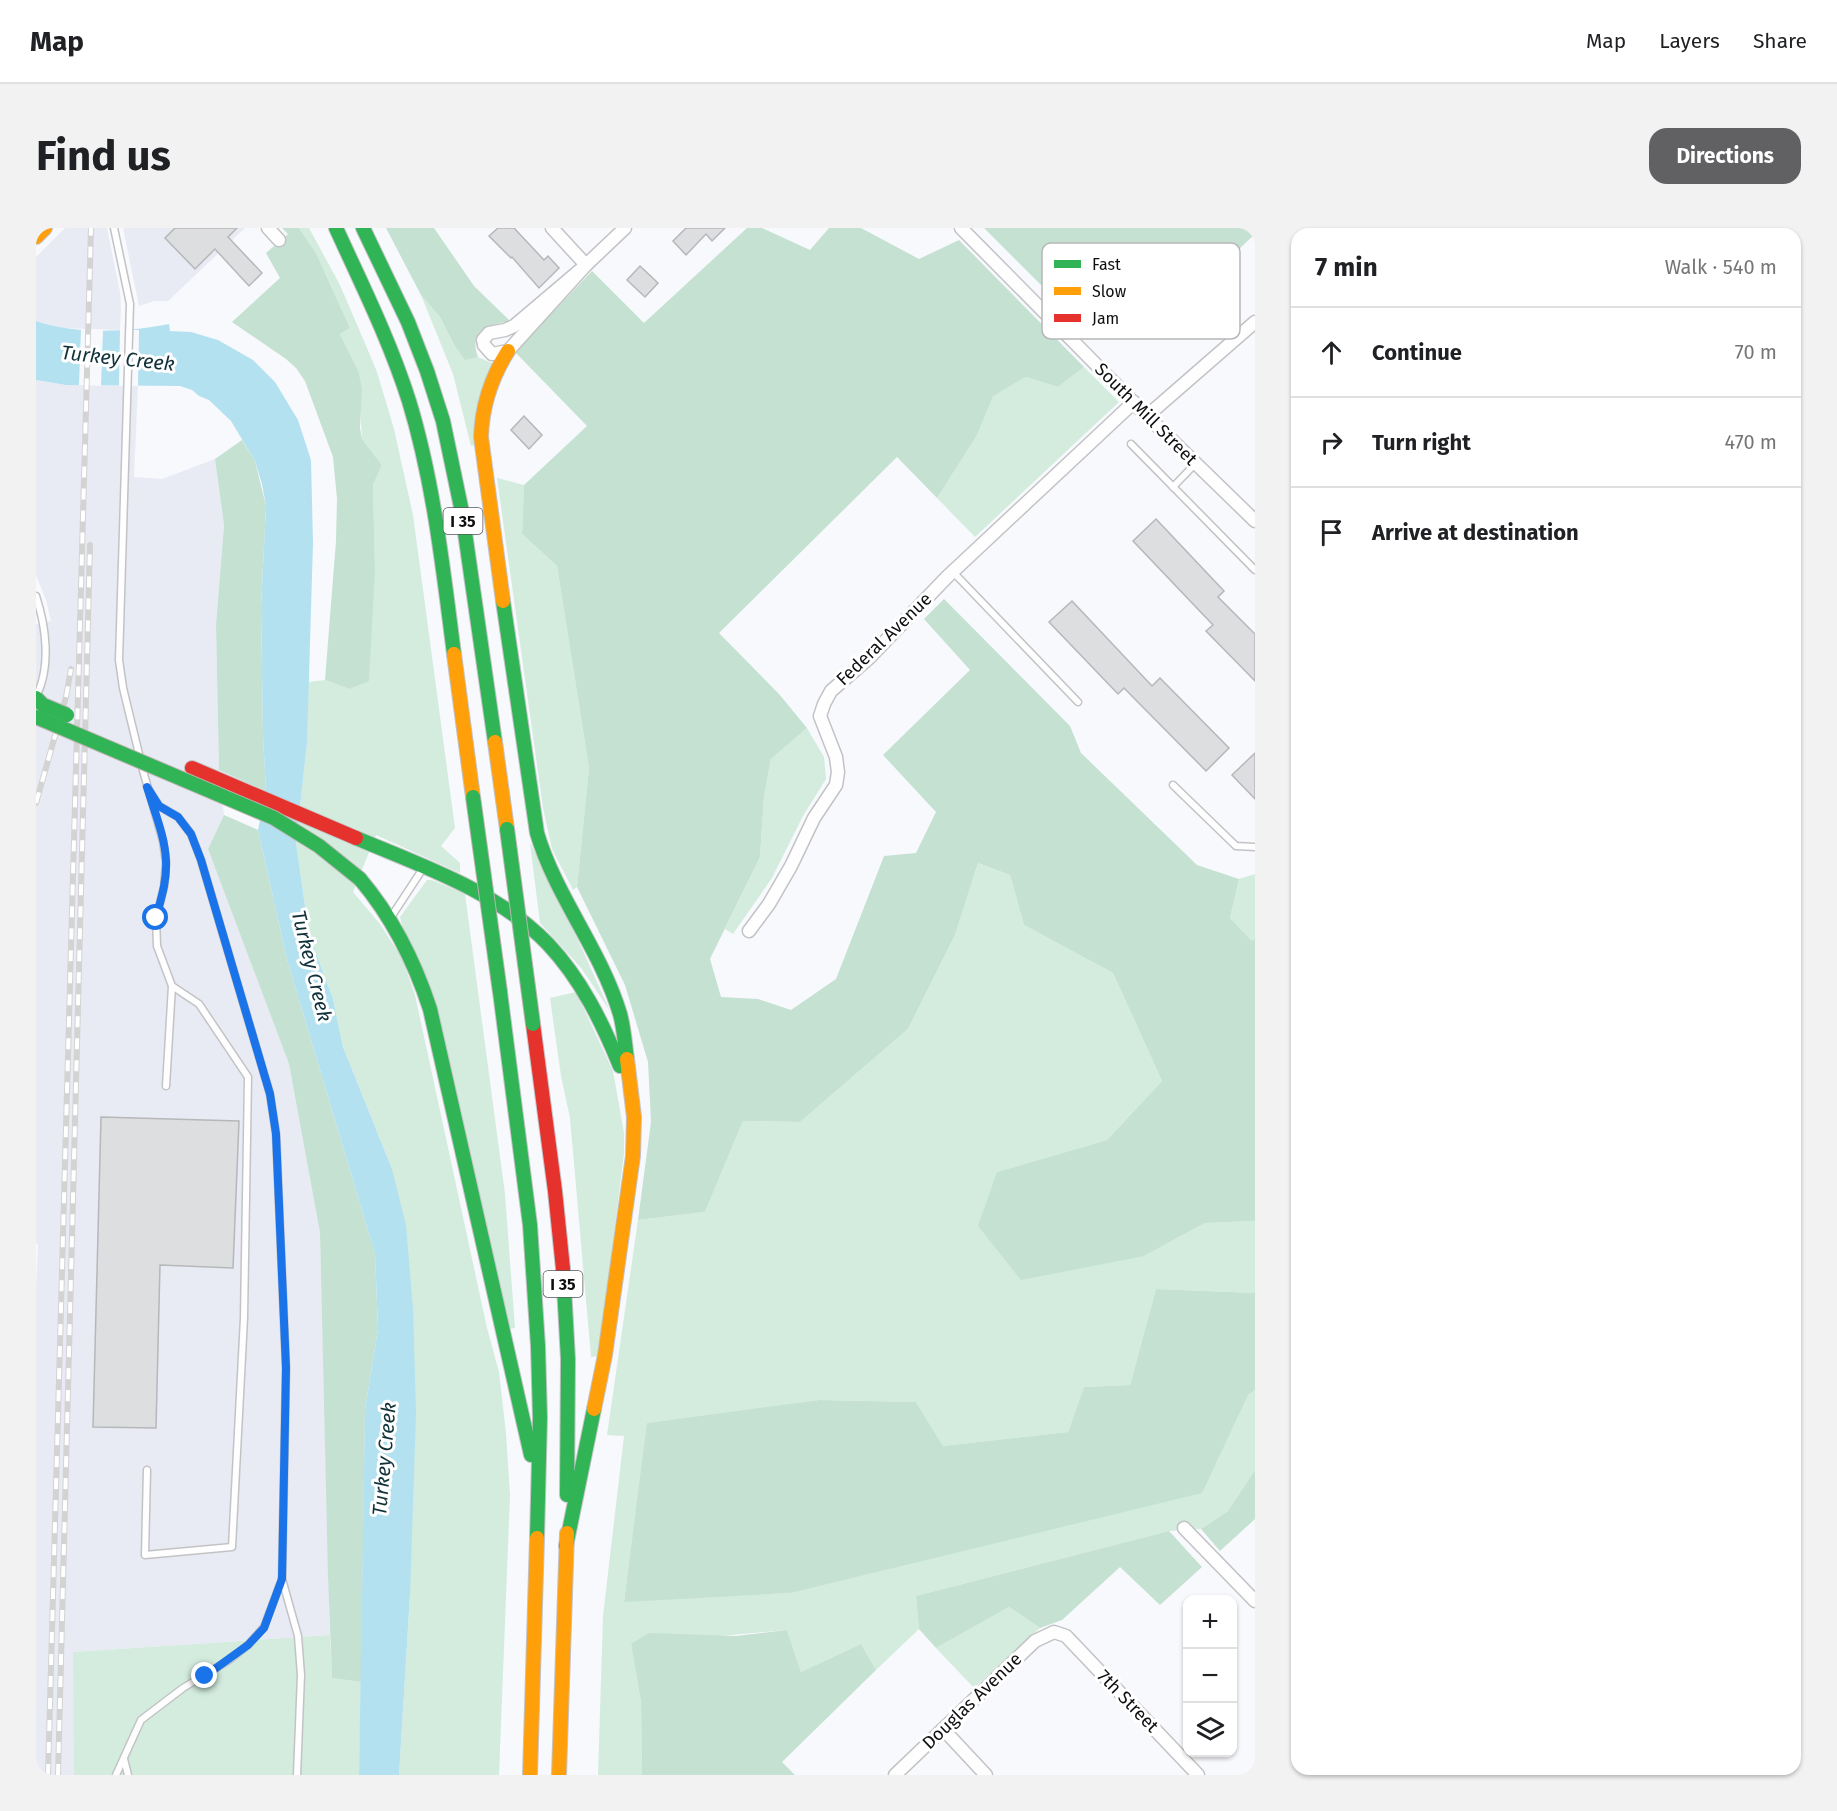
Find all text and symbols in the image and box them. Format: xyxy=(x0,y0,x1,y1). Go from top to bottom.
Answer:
text: Map xyxy=(30,25,84,58)
text: Map xyxy=(1586,28,1626,54)
text: Layers xyxy=(1659,28,1720,54)
text: Share xyxy=(1753,28,1807,54)
button: Directions xyxy=(1649,128,1801,184)
text: Find us xyxy=(36,131,171,181)
legend xyxy=(1042,243,1240,339)
text: 7 min xyxy=(1315,252,1378,283)
text: Fast xyxy=(1092,255,1121,274)
text: Walk · 540 m xyxy=(1665,255,1777,279)
text: Slow xyxy=(1092,282,1127,301)
text: Jam xyxy=(1092,309,1119,328)
icon: ahead xyxy=(1315,336,1348,369)
text: Continue xyxy=(1372,339,1462,366)
water label: Turkey Creek xyxy=(60,340,176,376)
text: 70 m xyxy=(1735,340,1777,364)
street label: South Mill Street xyxy=(1090,358,1202,470)
icon: right xyxy=(1315,426,1348,459)
text: Turn right xyxy=(1372,429,1471,456)
text: 470 m xyxy=(1725,430,1777,454)
road number: I 35 xyxy=(444,508,482,534)
icon: arrive xyxy=(1315,516,1348,549)
text: Arrive at destination xyxy=(1372,519,1579,546)
street label: Federal Avenue xyxy=(832,588,936,690)
route start xyxy=(142,904,168,930)
water label: Turkey Creek xyxy=(287,908,337,1024)
road number: I 35 xyxy=(544,1271,582,1297)
water label: Turkey Creek xyxy=(367,1401,401,1517)
map controls xyxy=(1183,1595,1237,1757)
button: + xyxy=(1183,1595,1237,1649)
street label: Douglas Avenue xyxy=(918,1648,1026,1754)
button: − xyxy=(1183,1649,1237,1703)
route end xyxy=(191,1662,217,1688)
street label: 7th Street xyxy=(1093,1665,1164,1737)
button: layers xyxy=(1183,1703,1237,1757)

